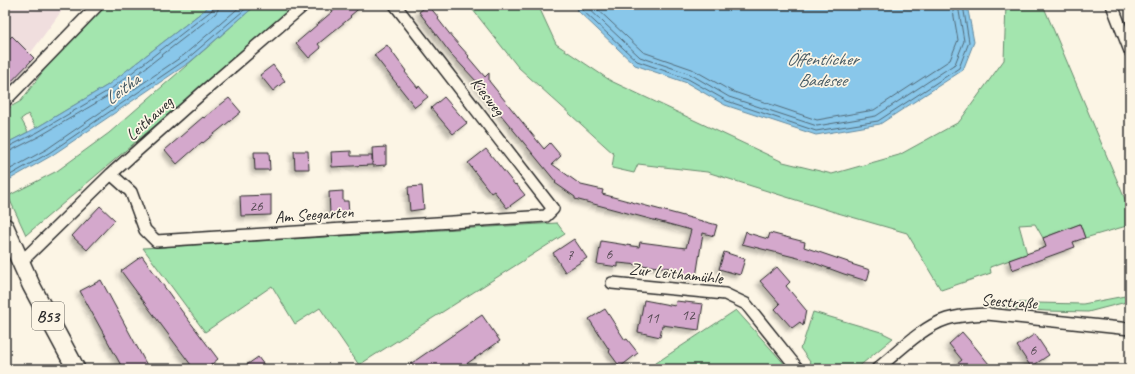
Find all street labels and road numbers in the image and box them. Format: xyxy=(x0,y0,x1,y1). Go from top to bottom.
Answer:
street label: Kiesweg xyxy=(466,73,510,121)
street label: Leithaweg xyxy=(121,91,178,145)
street label: Am Seegarten xyxy=(274,201,355,228)
street label: Zur Leithamühle xyxy=(628,258,725,289)
street label: Seestraße xyxy=(980,289,1039,314)
road number: B53 xyxy=(32,302,64,330)

